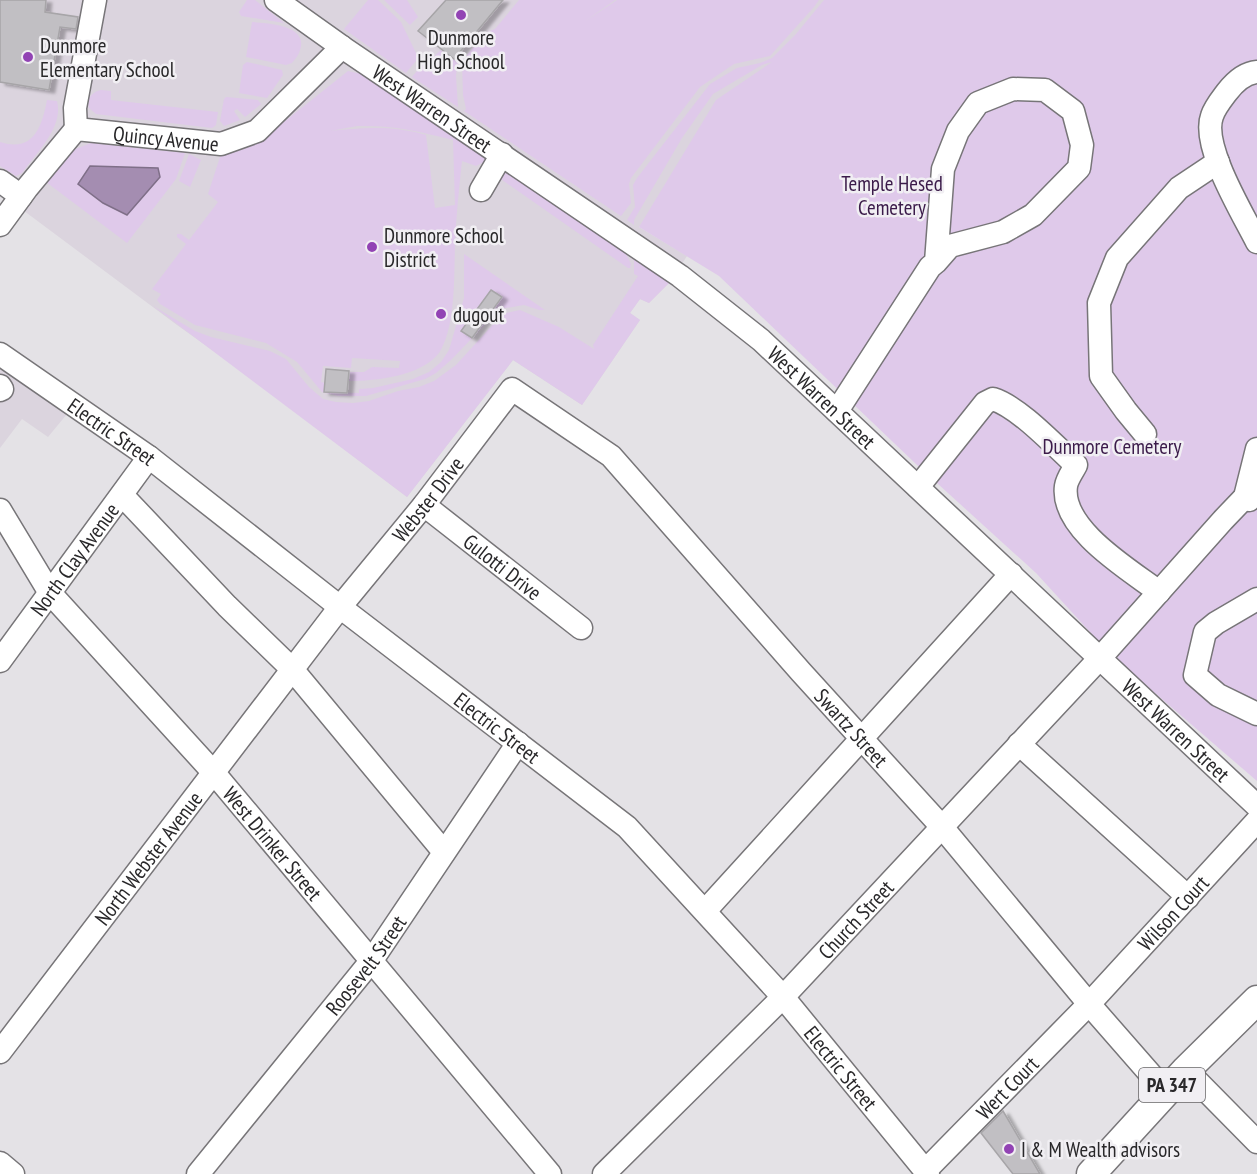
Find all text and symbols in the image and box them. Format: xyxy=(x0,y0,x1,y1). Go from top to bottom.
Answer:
marker: Dunmore High School xyxy=(454,8,468,22)
place label: Dunmore High School xyxy=(417,24,505,75)
place label: Dunmore Elementary School xyxy=(40,32,175,83)
marker: Dunmore Elementary School xyxy=(21,50,35,64)
street label: West Warren Street xyxy=(367,58,497,158)
street label: Quincy Avenue xyxy=(112,119,220,157)
park label: Temple Hesed Cemetery xyxy=(841,170,943,221)
place label: Dunmore School District xyxy=(384,222,504,273)
marker: Dunmore School District xyxy=(365,240,379,254)
place label: dugout xyxy=(453,301,504,328)
marker: dugout xyxy=(434,307,448,321)
street label: West Warren Street xyxy=(762,340,882,454)
street label: Electric Street xyxy=(63,391,162,471)
park label: Dunmore Cemetery xyxy=(1043,433,1182,460)
street label: Webster Drive xyxy=(386,451,469,547)
street label: North Clay Avenue xyxy=(24,497,125,621)
street label: Gulotti Drive xyxy=(458,528,547,606)
street label: West Warren Street xyxy=(1116,673,1236,787)
street label: Swartz Street xyxy=(809,683,894,773)
street label: Electric Street xyxy=(449,686,546,769)
street label: West Drinker Street xyxy=(217,781,328,906)
street label: North Webster Avenue xyxy=(88,786,208,930)
street label: Wilson Court xyxy=(1132,869,1214,956)
street label: Church Street xyxy=(812,874,899,965)
street label: Roosevelt Street xyxy=(319,910,412,1021)
street label: Electric Street xyxy=(799,1020,884,1116)
street label: Wert Court xyxy=(970,1050,1044,1125)
road number: PA 347 xyxy=(1139,1068,1205,1102)
place label: I & M Wealth advisors xyxy=(1021,1136,1180,1163)
marker: I & M Wealth advisors xyxy=(1002,1142,1016,1156)

